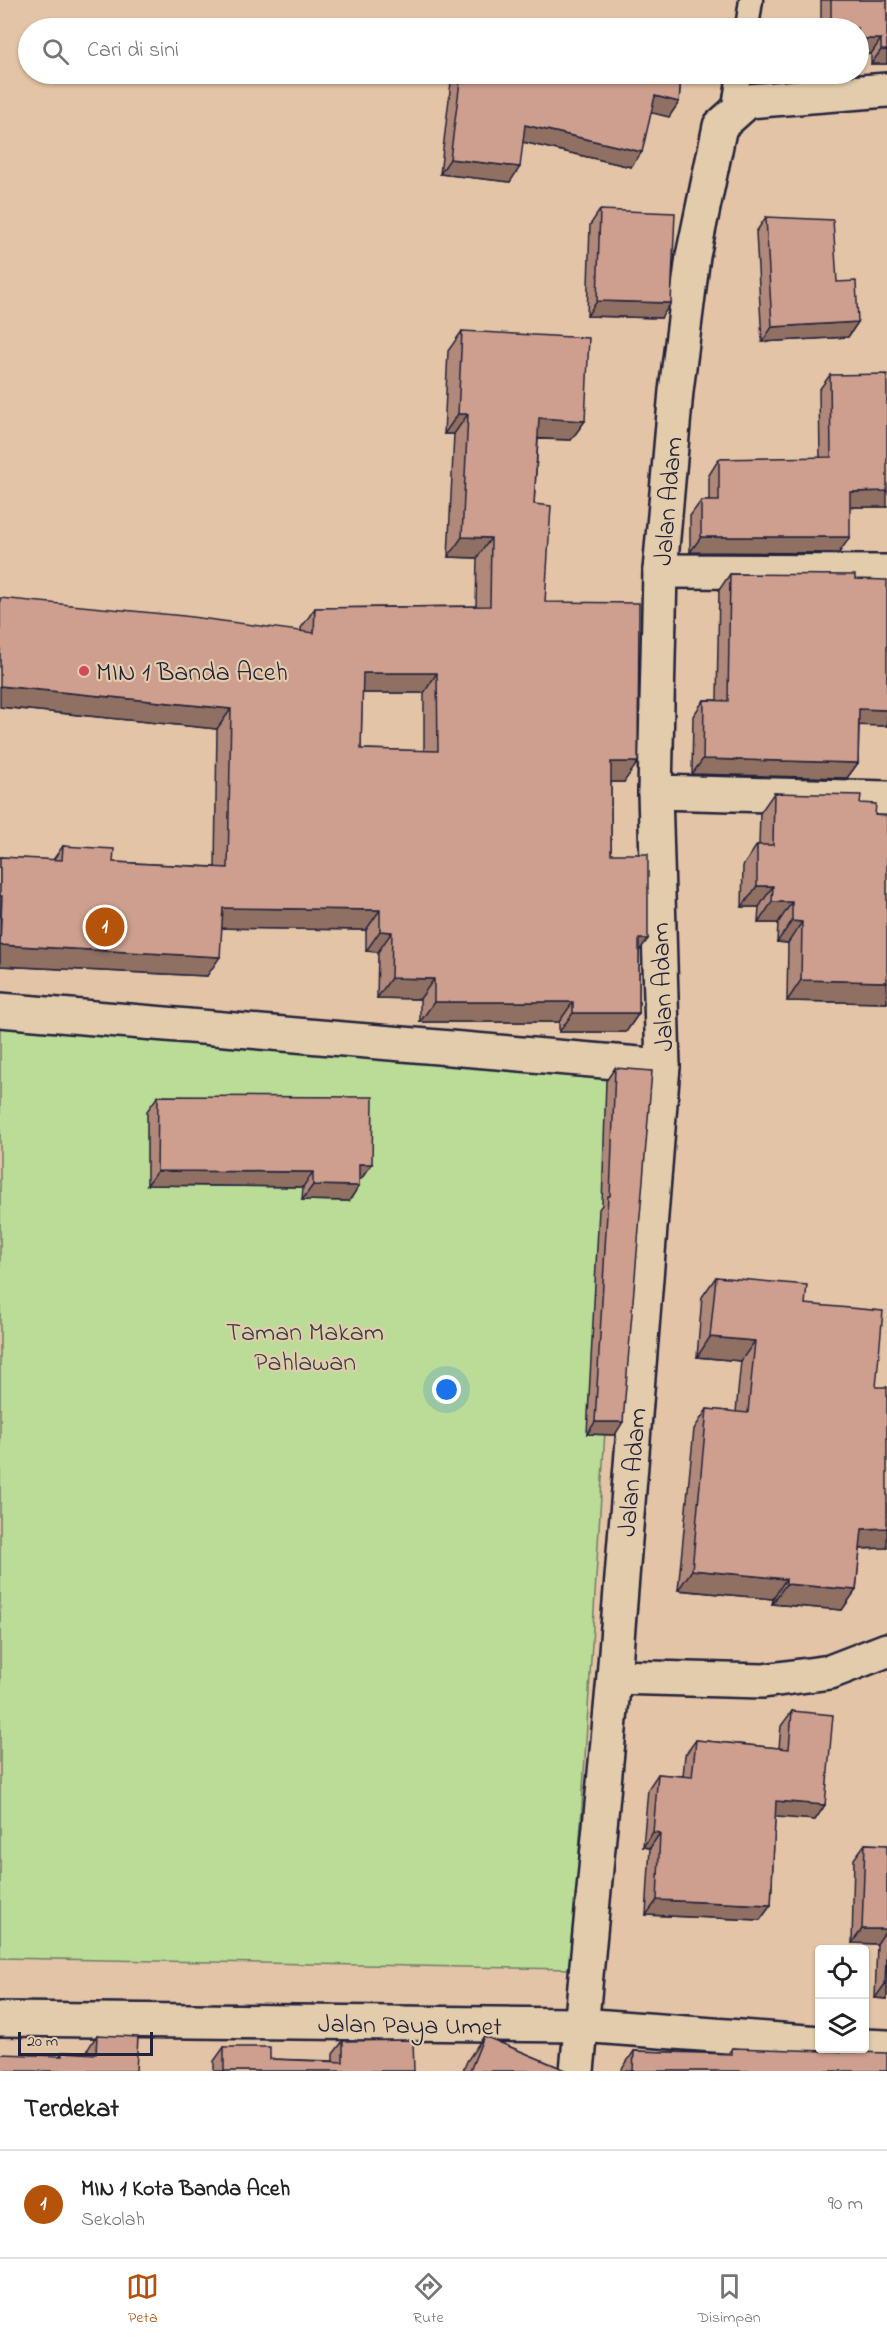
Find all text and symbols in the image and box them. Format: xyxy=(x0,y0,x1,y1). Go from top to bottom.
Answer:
search box xyxy=(18,18,869,84)
icon: search xyxy=(39,35,72,68)
text: Cari di sini xyxy=(87,35,179,67)
street label: Jalan Adam xyxy=(645,435,695,567)
place label: MIN 1 Banda Aceh xyxy=(96,655,288,693)
marker: MIN 1 Banda Aceh xyxy=(77,664,91,678)
pin: 1 xyxy=(86,904,124,950)
street label: Jalan Adam xyxy=(643,922,685,1052)
park label: Taman Makam Pahlawan xyxy=(226,1315,384,1383)
your location xyxy=(432,1375,461,1404)
street label: Jalan Adam xyxy=(609,1406,659,1538)
map controls xyxy=(815,1945,869,2053)
button: locate xyxy=(815,1945,869,1999)
button: layers xyxy=(815,1999,869,2053)
street label: Jalan Paya Umet xyxy=(318,2006,503,2048)
scale bar xyxy=(18,2029,153,2056)
text: 20 m xyxy=(27,2030,58,2054)
text: Terdekat xyxy=(24,2091,119,2129)
text: MIN 1 Kota Banda Aceh xyxy=(81,2174,290,2206)
text: 1 xyxy=(40,2190,47,2219)
text: 90 m xyxy=(828,2190,863,2219)
text: Sekolah xyxy=(81,2206,145,2235)
tab: Peta xyxy=(126,2270,159,2330)
tab: Rute xyxy=(412,2270,445,2330)
tab: Disimpan xyxy=(697,2270,761,2330)

